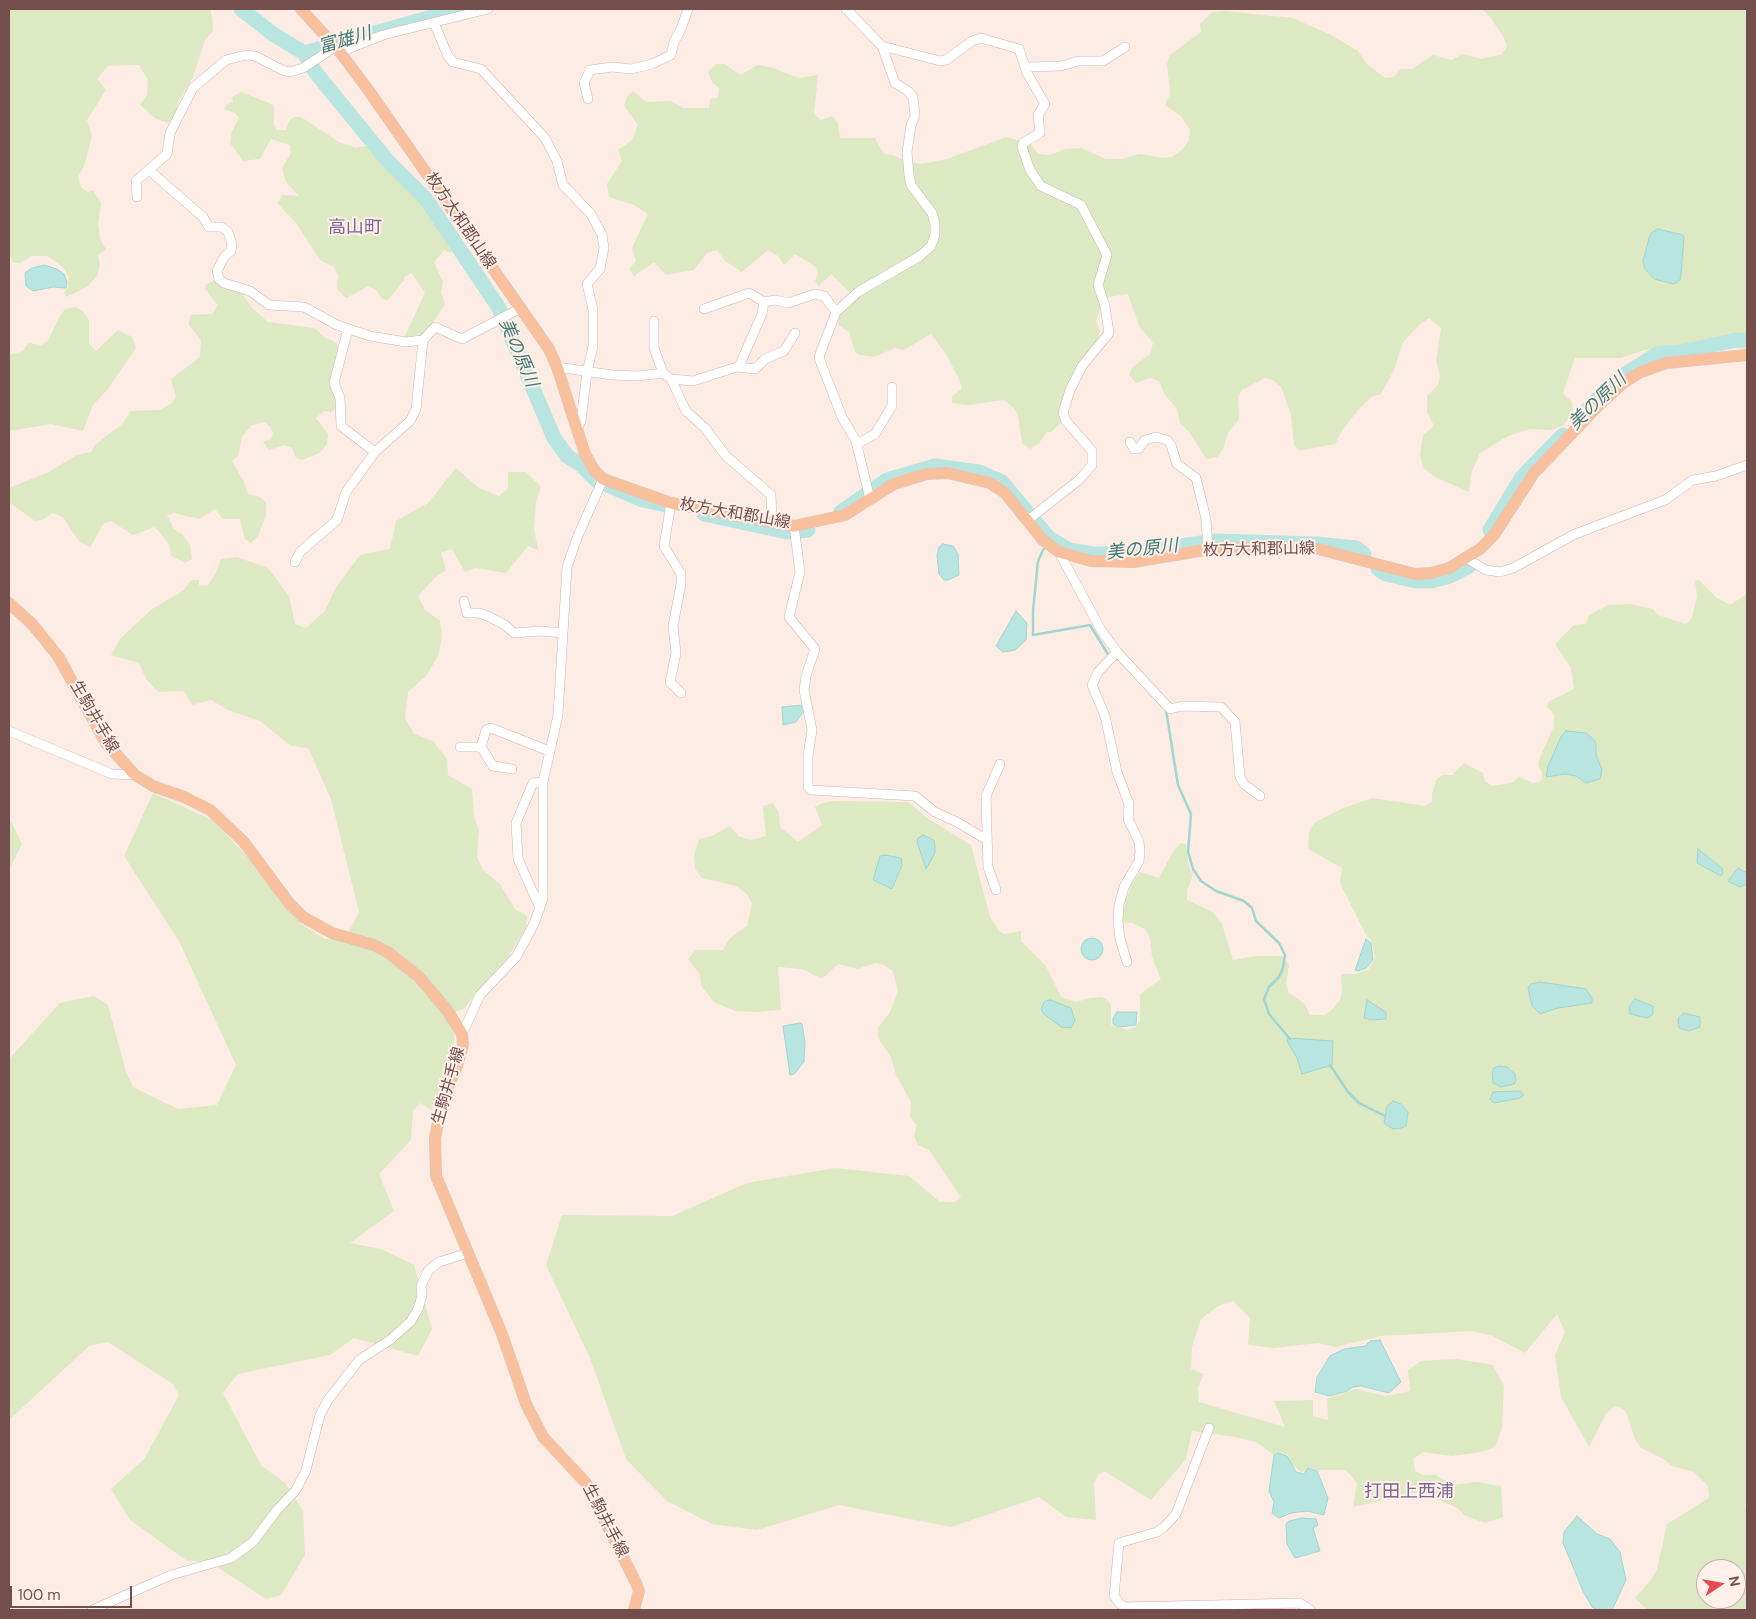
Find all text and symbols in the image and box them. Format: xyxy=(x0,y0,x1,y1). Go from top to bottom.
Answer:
water label: 富雄川 xyxy=(316,23,374,59)
street label: 枚方大和郡山線 xyxy=(421,169,499,273)
district label: 高山町 xyxy=(328,217,382,239)
water label: 美の原川 xyxy=(494,316,542,390)
water label: 美の原川 xyxy=(1565,369,1631,435)
street label: 枚方大和郡山線 xyxy=(678,495,792,533)
water label: 美の原川 xyxy=(1105,535,1179,565)
street label: 枚方大和郡山線 xyxy=(1203,539,1315,561)
street label: 生駒井手線 xyxy=(66,678,122,756)
street label: 生駒井手線 xyxy=(429,1045,469,1127)
street label: 生駒井手線 xyxy=(578,1481,632,1561)
district label: 打田上西浦 xyxy=(1364,1481,1454,1503)
north arrow xyxy=(1696,1559,1746,1609)
text: N xyxy=(1725,1574,1745,1588)
scale bar xyxy=(12,1576,135,1608)
text: 100 m xyxy=(18,1585,61,1605)

